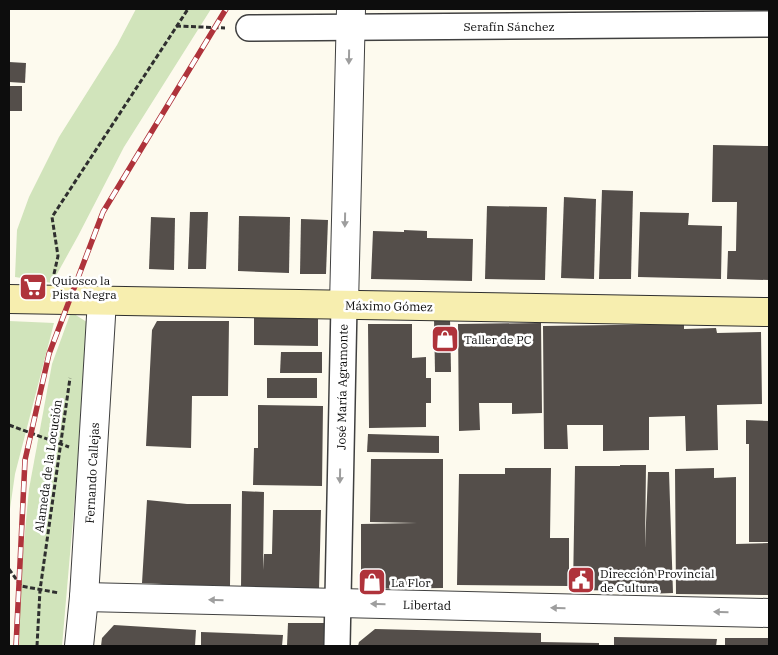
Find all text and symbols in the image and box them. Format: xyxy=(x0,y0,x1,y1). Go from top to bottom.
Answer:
street label: Serafín Sánchez xyxy=(463,19,555,34)
one-way arrow xyxy=(345,50,353,66)
one-way arrow xyxy=(341,212,349,228)
supermarket icon: Quiosco la Pista Negra xyxy=(18,272,48,302)
place label: Quiosco la Pista Negra xyxy=(52,273,117,302)
street label: Máximo Gómez xyxy=(345,298,433,314)
street label: José María Agramonte xyxy=(333,324,351,450)
shop icon: Taller de PC xyxy=(430,324,460,354)
place label: Taller de PC xyxy=(464,332,532,347)
street label: Alameda de la Locución xyxy=(31,398,65,534)
street label: Fernando Callejas xyxy=(82,422,102,524)
one-way arrow xyxy=(336,468,344,484)
public building icon: Dirección Provincial de Cultura xyxy=(566,565,596,595)
place label: Dirección Provincial de Cultura xyxy=(600,566,715,595)
shop icon: La Flor xyxy=(357,567,387,597)
place label: La Flor xyxy=(391,575,431,590)
one-way arrow xyxy=(207,596,223,604)
street label: Libertad xyxy=(403,597,451,613)
one-way arrow xyxy=(370,600,386,608)
one-way arrow xyxy=(550,604,566,612)
one-way arrow xyxy=(712,608,728,616)

